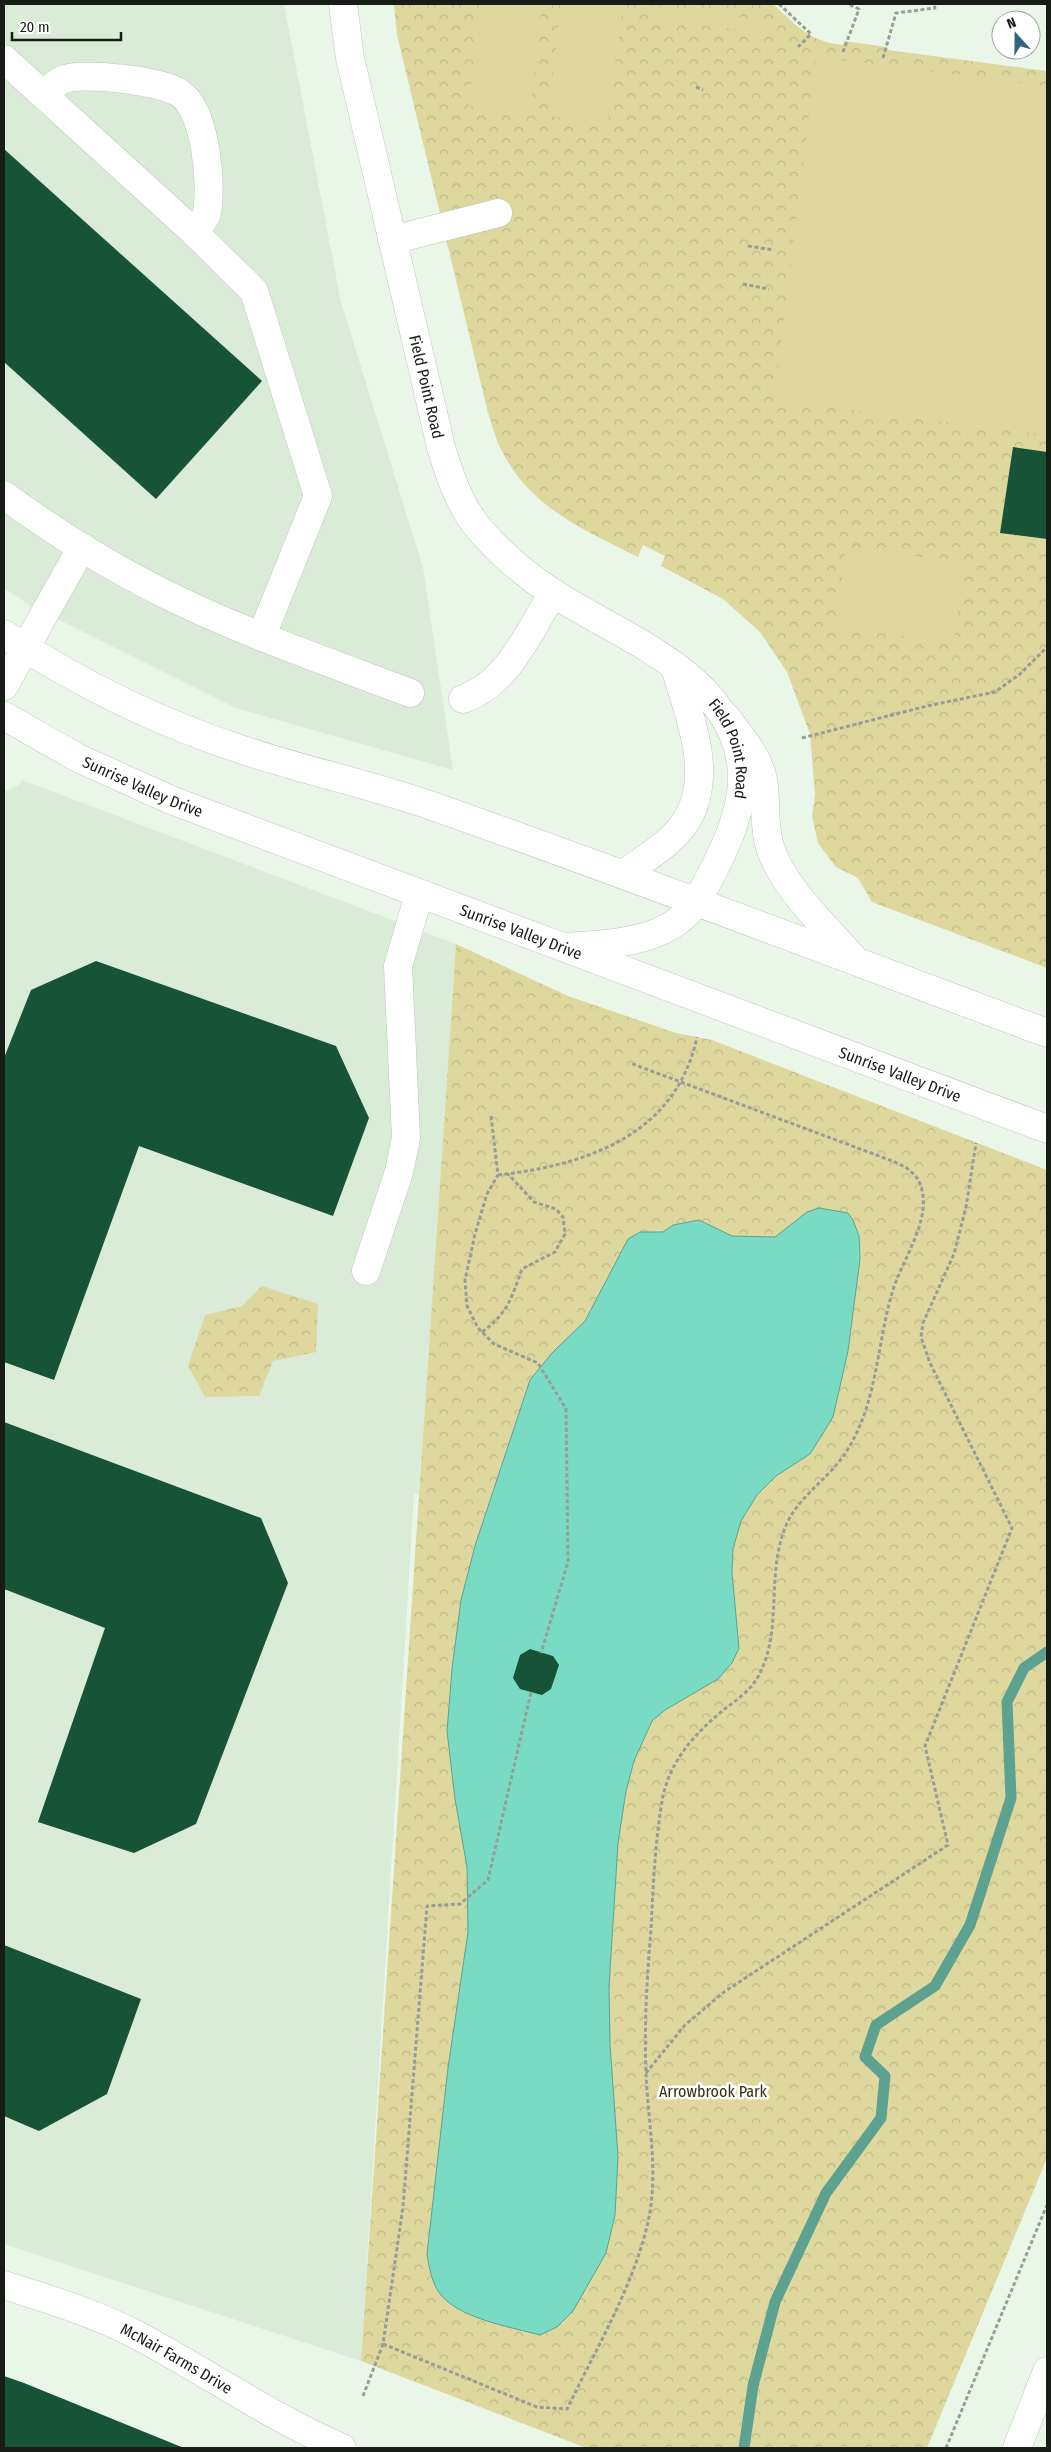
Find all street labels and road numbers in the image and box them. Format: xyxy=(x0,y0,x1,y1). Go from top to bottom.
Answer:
street label: Field Point Road xyxy=(406,333,448,440)
street label: Field Point Road xyxy=(705,694,752,800)
street label: Sunrise Valley Drive xyxy=(80,752,206,821)
street label: Sunrise Valley Drive xyxy=(457,900,585,963)
street label: Sunrise Valley Drive xyxy=(836,1042,964,1105)
street label: McNair Farms Drive xyxy=(118,2319,236,2397)

